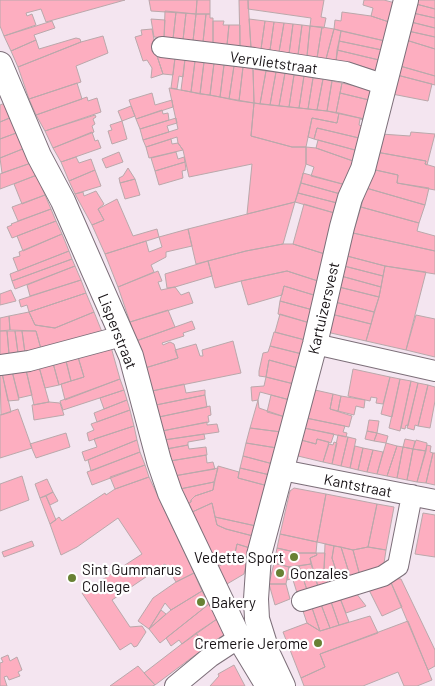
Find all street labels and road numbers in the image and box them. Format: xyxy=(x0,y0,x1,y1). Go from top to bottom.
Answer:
street label: Vervlietstraat xyxy=(229,47,319,77)
street label: Kartuizersvest xyxy=(304,260,342,356)
street label: Lisperstraat xyxy=(95,291,141,371)
street label: Kantstraat xyxy=(322,470,394,500)

